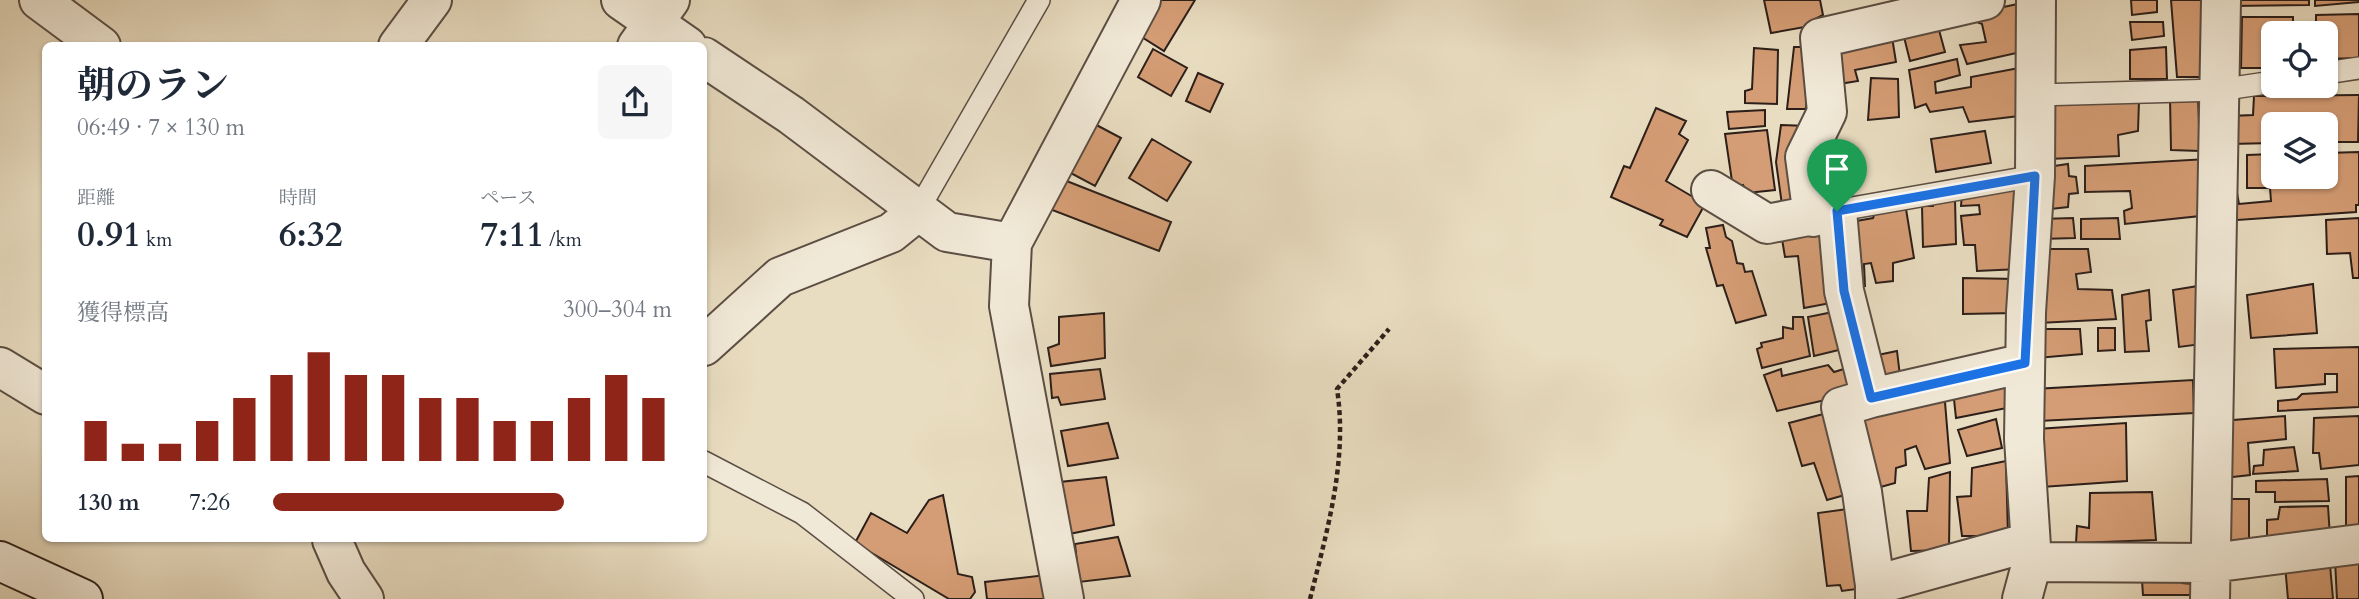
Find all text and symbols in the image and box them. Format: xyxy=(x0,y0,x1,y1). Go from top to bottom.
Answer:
map controls xyxy=(2261,21,2338,189)
button: locate xyxy=(2261,21,2338,98)
text: 朝のラン xyxy=(77,60,229,112)
button: share xyxy=(598,65,672,139)
text: 06:49 · 7 × 130 m xyxy=(77,112,245,143)
button: layers xyxy=(2261,112,2338,189)
pin xyxy=(1807,139,1867,211)
icon: arrive xyxy=(1818,150,1856,188)
text: 距離 xyxy=(77,185,115,211)
text: 時間 xyxy=(279,185,317,211)
text: ペース xyxy=(480,185,536,211)
text: 0.91 xyxy=(77,211,141,259)
text: 6:32 xyxy=(279,211,343,259)
text: 7:11 xyxy=(480,211,544,259)
text: km xyxy=(141,227,172,253)
text: /km xyxy=(544,227,582,253)
text: 300–304 m xyxy=(563,294,672,325)
text: 獲得標高 xyxy=(77,297,169,328)
text: 130 m xyxy=(77,487,140,518)
text: 7:26 xyxy=(189,487,230,518)

